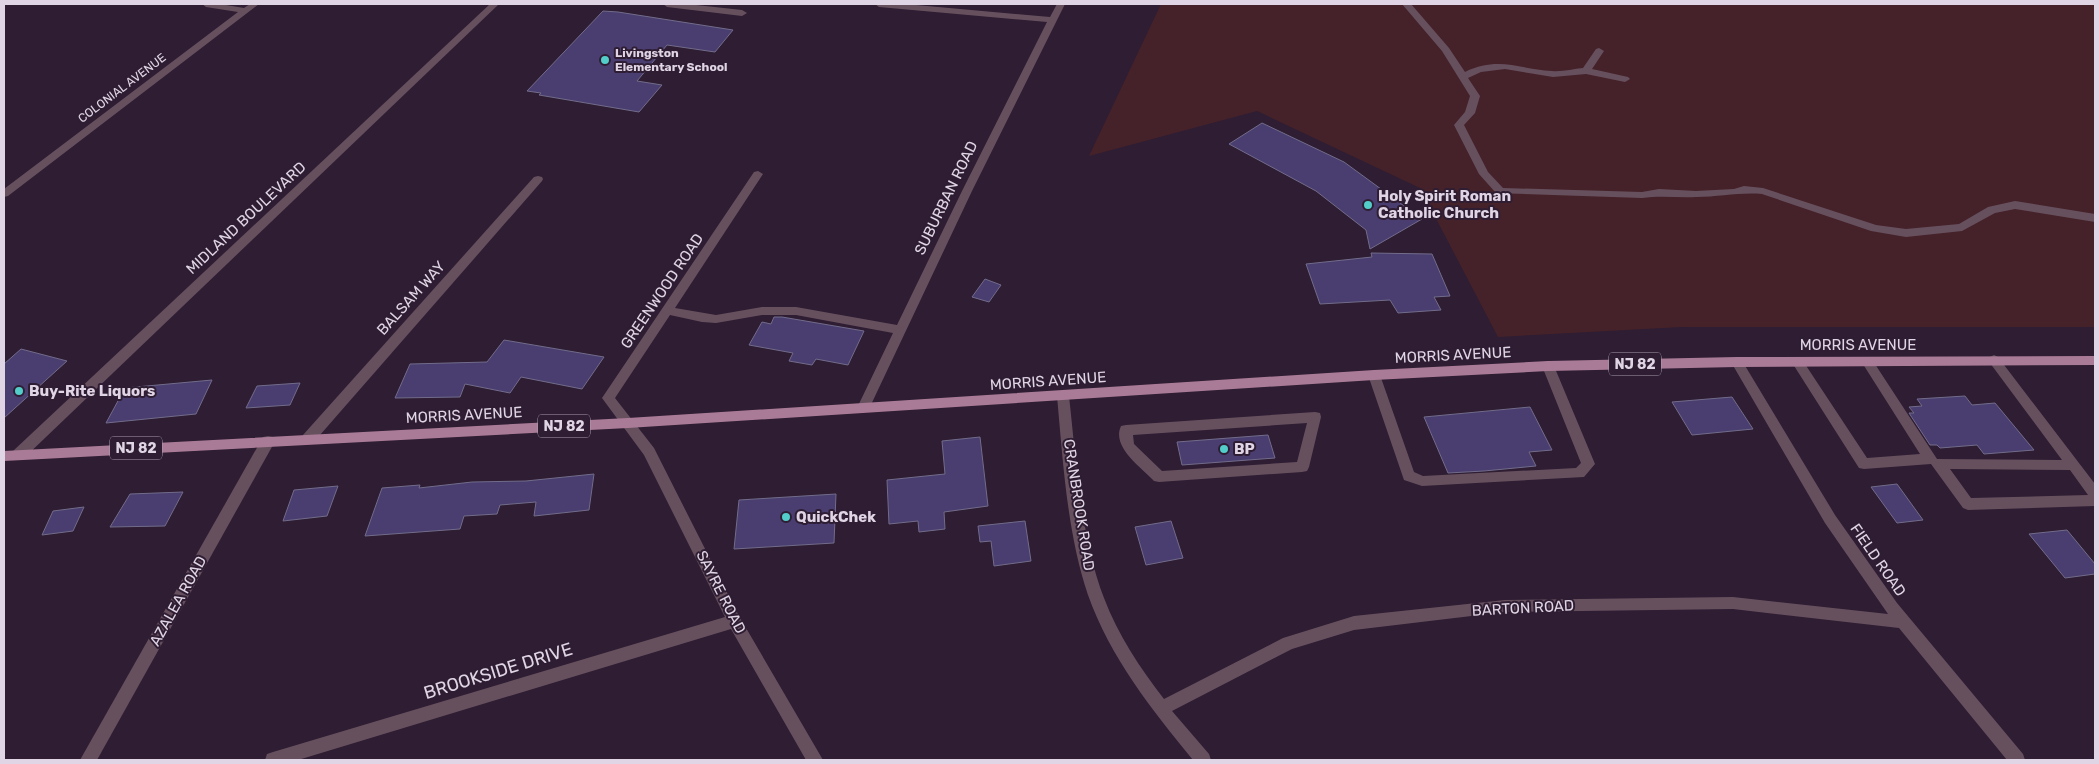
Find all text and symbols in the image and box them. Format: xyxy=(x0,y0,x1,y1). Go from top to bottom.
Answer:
place label: Livingston Elementary School xyxy=(615,46,727,74)
street label: COLONIAL AVENUE xyxy=(75,50,169,126)
marker: Livingston Elementary School xyxy=(599,54,611,66)
street label: SUBURBAN ROAD xyxy=(911,138,981,258)
street label: MIDLAND BOULEVARD xyxy=(183,158,309,278)
place label: Holy Spirit Roman Catholic Church xyxy=(1378,187,1511,222)
marker: Holy Spirit Roman Catholic Church xyxy=(1362,199,1374,211)
street label: GREENWOOD ROAD xyxy=(617,230,707,352)
street label: BALSAM WAY xyxy=(373,257,449,339)
street label: MORRIS AVENUE xyxy=(1800,336,1916,354)
street label: MORRIS AVENUE xyxy=(1394,343,1512,367)
road number: NJ 82 xyxy=(1609,352,1661,376)
street label: MORRIS AVENUE xyxy=(989,368,1107,394)
place label: Buy-Rite Liquors xyxy=(29,382,155,400)
marker: Buy-Rite Liquors xyxy=(13,385,25,397)
street label: MORRIS AVENUE xyxy=(405,403,523,427)
road number: NJ 82 xyxy=(538,414,590,438)
road number: NJ 82 xyxy=(110,436,162,459)
street label: CRANBROOK ROAD xyxy=(1060,438,1098,572)
place label: BP xyxy=(1234,440,1255,458)
marker: BP xyxy=(1218,443,1230,455)
place label: QuickChek xyxy=(796,508,876,526)
marker: QuickChek xyxy=(780,511,792,523)
street label: FIELD ROAD xyxy=(1846,520,1910,600)
street label: SAYRE ROAD xyxy=(692,548,750,636)
street label: AZALEA ROAD xyxy=(146,553,210,649)
street label: BARTON ROAD xyxy=(1471,596,1575,620)
street label: BROOKSIDE DRIVE xyxy=(421,638,575,704)

